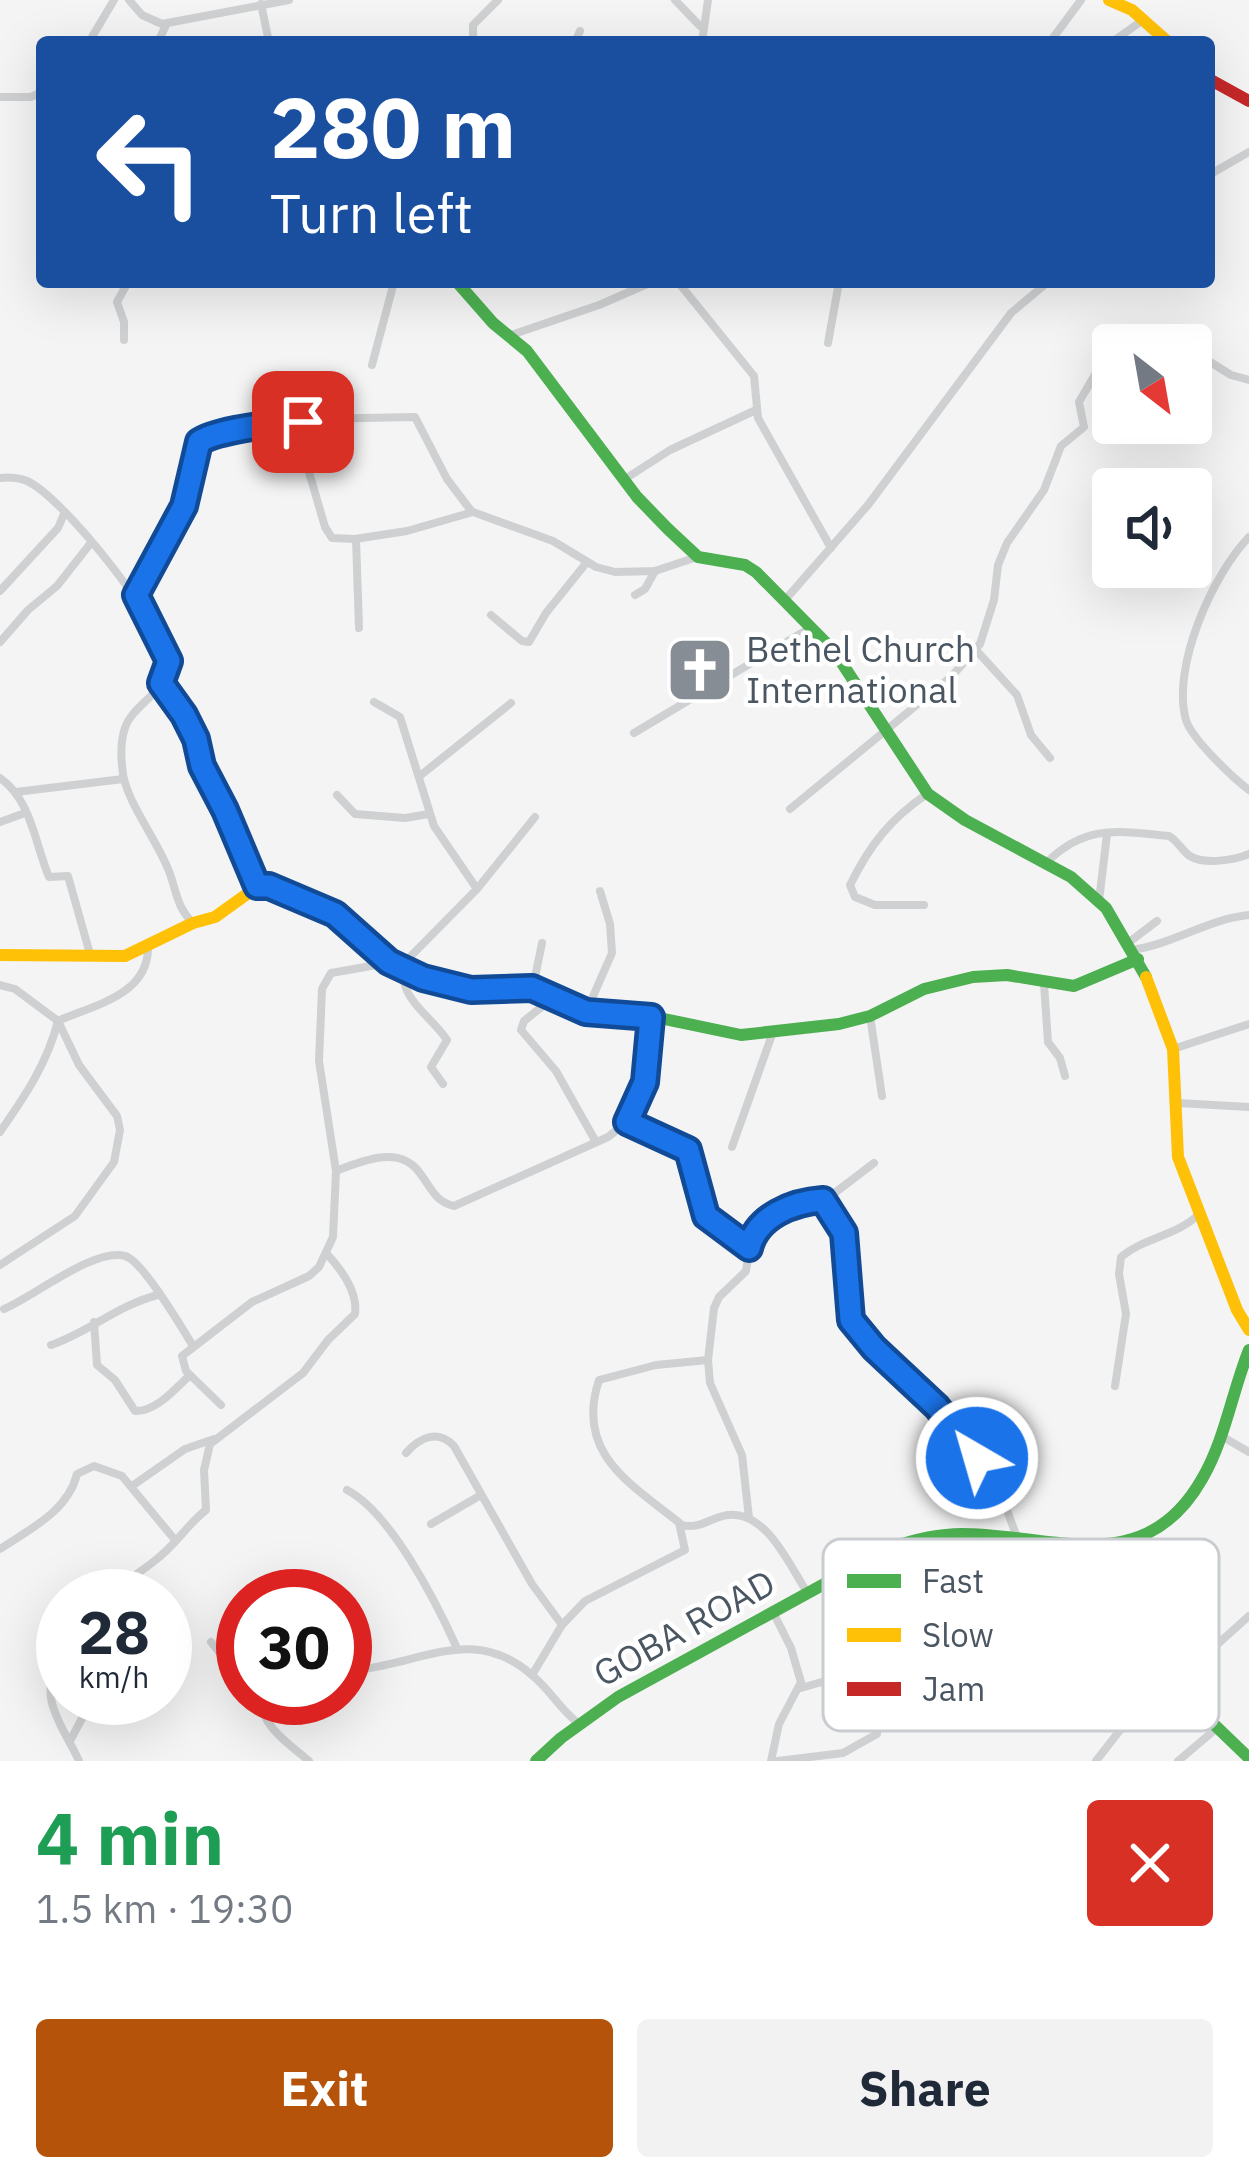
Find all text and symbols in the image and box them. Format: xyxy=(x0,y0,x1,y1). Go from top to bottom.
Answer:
text: 280 m xyxy=(270,72,516,181)
icon: left xyxy=(72,84,228,240)
text: Turn left xyxy=(270,178,473,248)
north arrow xyxy=(1092,324,1212,444)
map controls xyxy=(1092,324,1212,588)
pin xyxy=(252,371,354,473)
icon: arrive xyxy=(270,389,336,455)
button: sound xyxy=(1092,468,1212,588)
place label: Bethel Church International xyxy=(746,625,975,713)
church icon: Bethel Church International xyxy=(665,635,735,705)
position arrow xyxy=(914,1395,1040,1521)
legend xyxy=(823,1539,1219,1731)
street label: GOBA ROAD xyxy=(585,1559,783,1697)
text: Fast xyxy=(922,1559,984,1602)
speed limit sign: 30 xyxy=(216,1569,372,1725)
text: 28 xyxy=(78,1592,150,1671)
text: Slow xyxy=(922,1613,994,1656)
text: km/h xyxy=(79,1657,149,1696)
text: Jam xyxy=(922,1667,985,1710)
text: 4 min xyxy=(36,1791,224,1885)
button: close xyxy=(1087,1800,1213,1926)
text: 1.5 km · 19:30 xyxy=(36,1883,293,1934)
button: Exit xyxy=(36,2019,613,2157)
button: Share xyxy=(637,2019,1213,2157)

